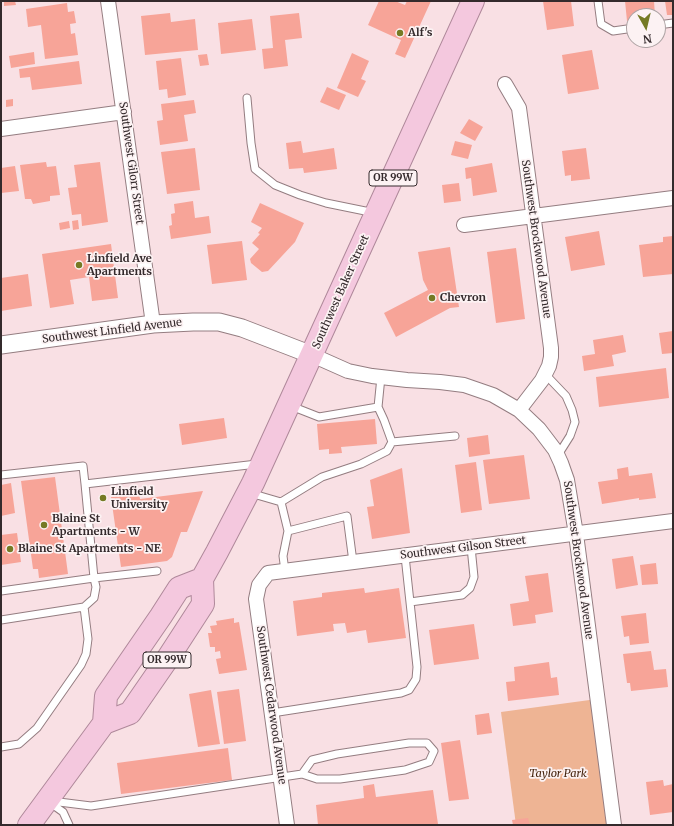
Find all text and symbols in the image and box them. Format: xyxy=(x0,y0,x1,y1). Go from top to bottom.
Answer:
north arrow xyxy=(626,8,666,48)
place label: Alf's xyxy=(408,26,433,40)
marker: Alf's xyxy=(395,28,405,38)
text: N xyxy=(642,31,653,46)
street label: Southwest Gilorr Street xyxy=(116,101,146,225)
street label: Southwest Brockwood Avenue xyxy=(518,159,554,319)
road number: OR 99W xyxy=(369,170,417,186)
street label: Southwest Baker Street xyxy=(310,233,372,351)
place label: Linfield Ave Apartments xyxy=(87,252,152,278)
marker: Linfield Ave Apartments xyxy=(74,260,84,270)
place label: Chevron xyxy=(440,291,486,305)
marker: Chevron xyxy=(427,293,437,303)
street label: Southwest Linfield Avenue xyxy=(41,316,183,346)
street label: Southwest Brockwood Avenue xyxy=(560,480,596,640)
place label: Linfield University xyxy=(111,485,167,511)
marker: Linfield University xyxy=(98,493,108,503)
place label: Blaine St Apartments - W xyxy=(52,512,140,538)
marker: Blaine St Apartments - W xyxy=(39,520,49,530)
street label: Southwest Gilson Street xyxy=(399,534,527,562)
place label: Blaine St Apartments - NE xyxy=(18,542,161,556)
marker: Blaine St Apartments - NE xyxy=(5,544,15,554)
street label: Southwest Cedarwood Avenue xyxy=(253,625,289,785)
road number: OR 99W xyxy=(143,652,191,668)
park label: Taylor Park xyxy=(529,767,587,781)

